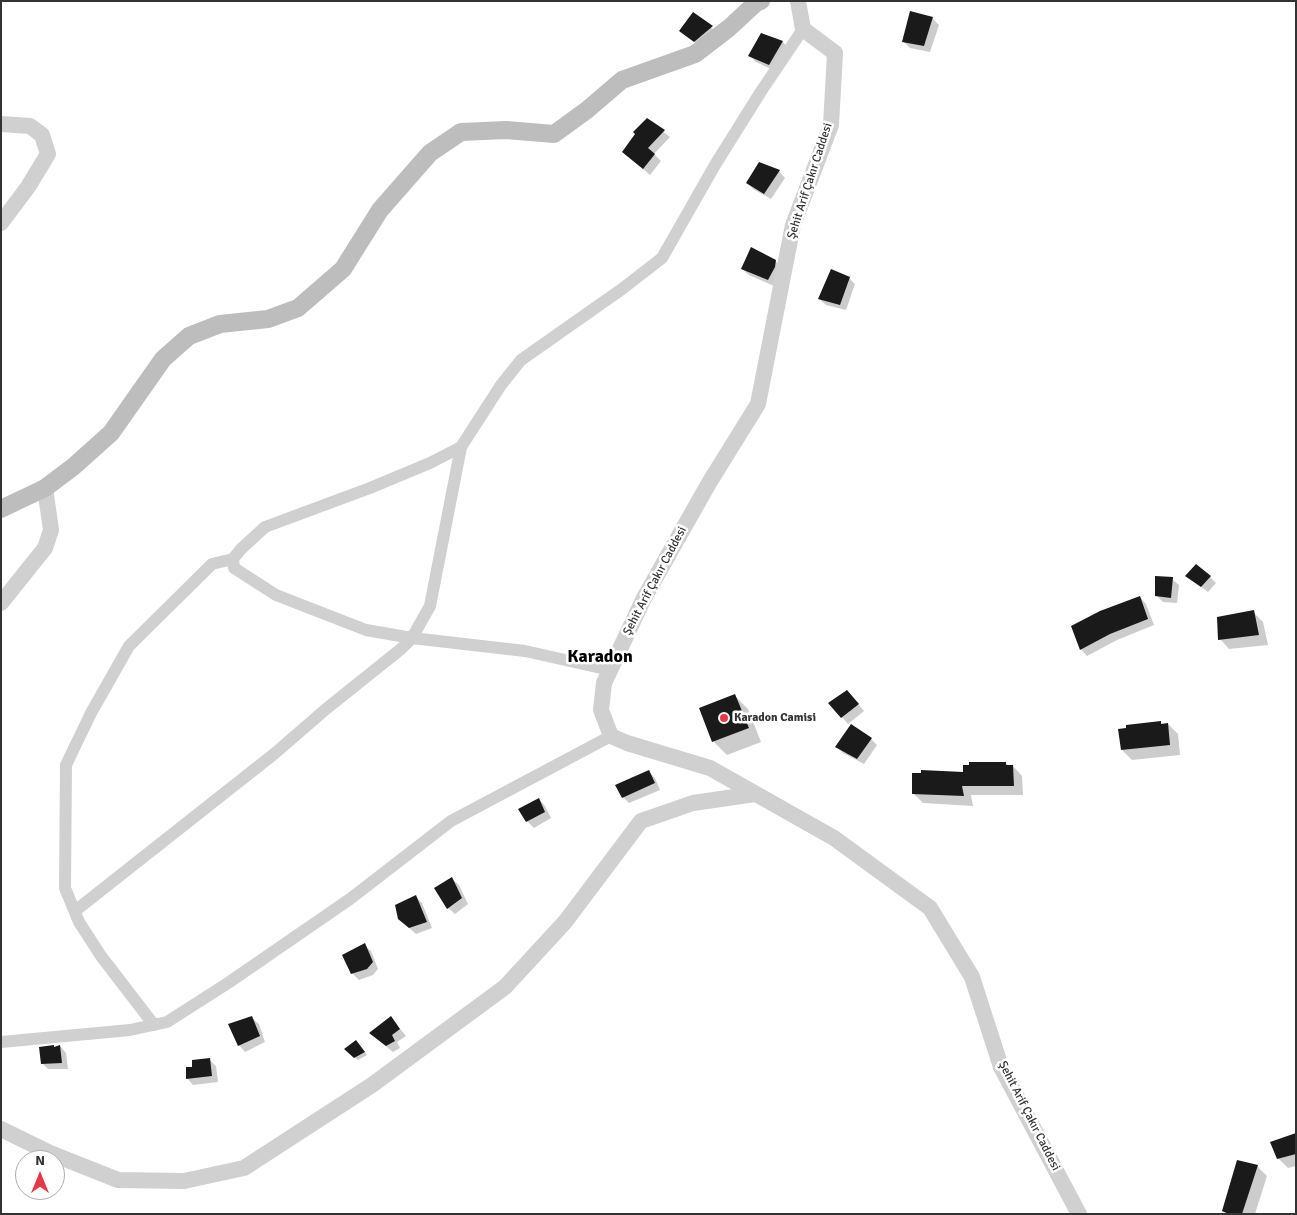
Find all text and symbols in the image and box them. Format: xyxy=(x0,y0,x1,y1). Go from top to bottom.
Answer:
street label: Şehit Arif Çakır Caddesi xyxy=(784,121,836,241)
street label: Şehit Arif Çakır Caddesi xyxy=(620,524,690,638)
district label: Karadon xyxy=(567,646,633,668)
place label: Karadon Camisi xyxy=(734,711,816,725)
marker: Karadon Camisi xyxy=(718,712,730,724)
street label: Şehit Arif Çakır Caddesi xyxy=(995,1059,1063,1173)
north arrow xyxy=(15,1150,65,1200)
text: N xyxy=(35,1152,45,1169)

